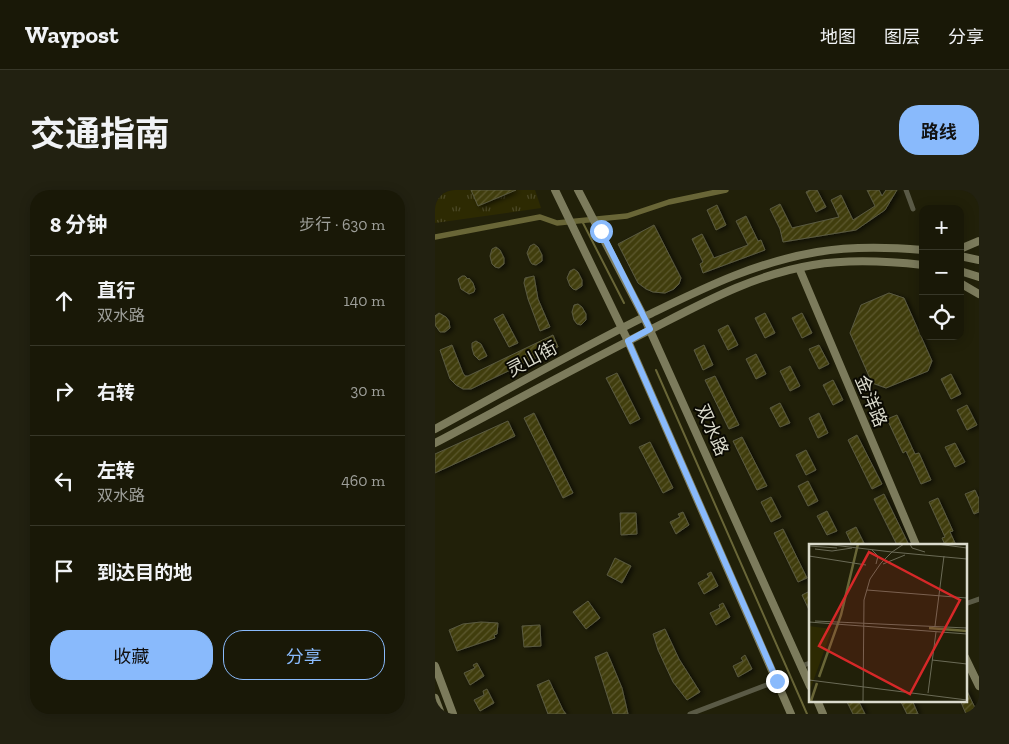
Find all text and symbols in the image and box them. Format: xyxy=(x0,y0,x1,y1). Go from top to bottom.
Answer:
text: Waypost xyxy=(25,20,119,49)
text: 地图 xyxy=(820,26,856,48)
text: 图层 xyxy=(884,26,920,48)
text: 分享 xyxy=(948,26,984,48)
button: 路线 xyxy=(899,105,979,155)
text: 交通指南 xyxy=(30,113,170,155)
map controls xyxy=(919,205,964,340)
button: + xyxy=(919,205,964,250)
text: 8 分钟 xyxy=(50,212,107,237)
text: 步行 · 630 m xyxy=(299,215,385,234)
route start xyxy=(590,220,613,243)
button: − xyxy=(919,250,964,295)
text: 直行 xyxy=(97,279,135,302)
icon: ahead xyxy=(50,287,78,315)
text: 140 m xyxy=(344,291,385,310)
button: locate xyxy=(919,295,964,340)
text: 双水路 xyxy=(97,306,145,325)
street label: 灵山街 xyxy=(503,337,561,381)
street label: 金洋路 xyxy=(850,372,892,430)
icon: right xyxy=(50,377,78,405)
text: 右转 xyxy=(97,381,135,404)
text: 30 m xyxy=(351,381,385,400)
street label: 双水路 xyxy=(691,401,733,459)
text: 左转 xyxy=(97,459,135,482)
icon: left xyxy=(50,467,78,495)
text: 460 m xyxy=(341,471,385,490)
text: 双水路 xyxy=(97,486,145,505)
inset map xyxy=(809,544,967,702)
icon: arrive xyxy=(50,557,78,585)
text: 到达目的地 xyxy=(97,561,192,584)
button: 收藏 xyxy=(50,630,213,680)
button: 分享 xyxy=(223,630,385,680)
route end xyxy=(766,670,789,693)

